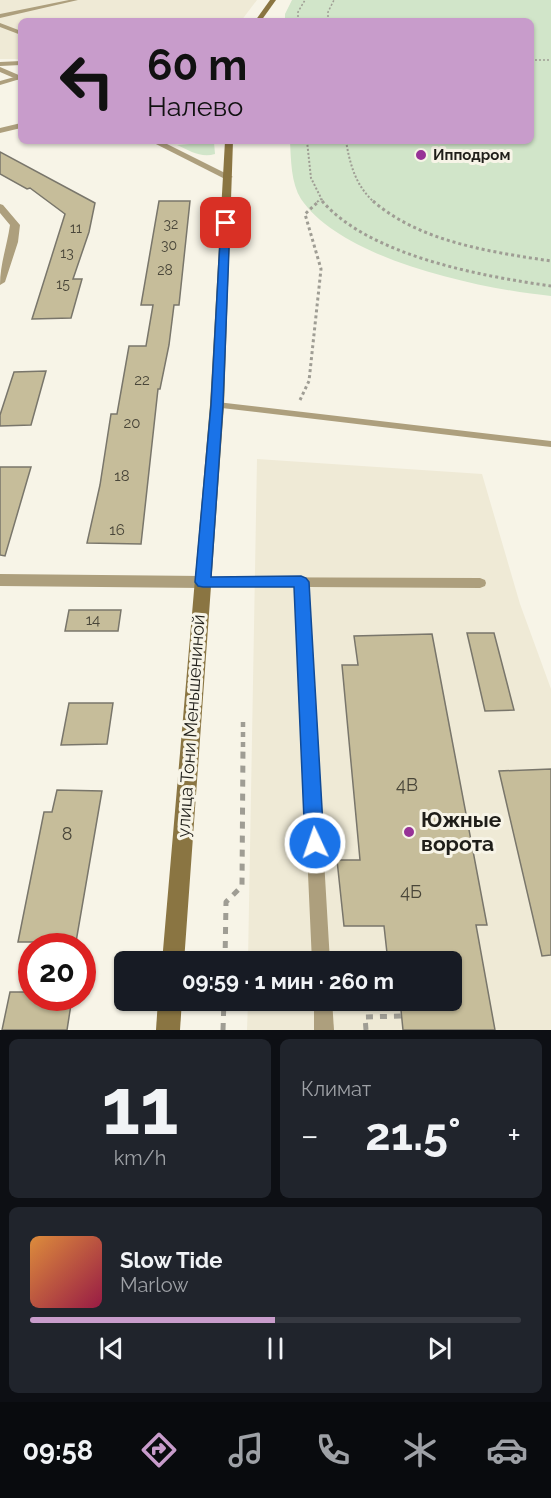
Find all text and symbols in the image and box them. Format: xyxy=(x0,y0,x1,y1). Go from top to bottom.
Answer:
text: 60 m xyxy=(147,41,247,90)
icon: left xyxy=(48,42,126,120)
text: Налево xyxy=(147,91,243,122)
place label: Ипподром xyxy=(433,146,510,164)
marker: Ипподром xyxy=(414,148,428,162)
pin xyxy=(200,197,251,248)
icon: arrive xyxy=(209,206,242,239)
house number: 32 xyxy=(164,216,178,232)
house number: 11 xyxy=(70,220,82,236)
house number: 30 xyxy=(161,237,177,253)
house number: 13 xyxy=(60,245,74,261)
house number: 28 xyxy=(157,262,173,278)
house number: 15 xyxy=(56,276,70,292)
house number: 22 xyxy=(134,371,150,389)
house number: 20 xyxy=(124,414,141,432)
house number: 18 xyxy=(114,467,130,485)
house number: 16 xyxy=(109,521,125,539)
house number: 14 xyxy=(86,611,100,629)
street label: улица Тони Меньшениной xyxy=(172,614,209,838)
house number: 4В xyxy=(396,774,418,795)
place label: Южные ворота xyxy=(421,807,502,856)
position arrow xyxy=(283,811,347,875)
house number: 8 xyxy=(62,823,72,844)
marker: Южные ворота xyxy=(402,825,416,839)
house number: 4Б xyxy=(400,881,422,902)
speed limit sign: 20 xyxy=(18,933,96,1011)
text: 09:59 · 1 мин · 260 m xyxy=(182,968,394,994)
text: 11 xyxy=(101,1061,179,1152)
text: Климат xyxy=(301,1077,371,1101)
text: 21.5° xyxy=(365,1108,461,1161)
text: − xyxy=(301,1116,319,1155)
text: + xyxy=(507,1116,521,1155)
text: km/h xyxy=(114,1146,166,1170)
text: Slow Tide xyxy=(120,1247,222,1273)
text: Marlow xyxy=(120,1273,189,1297)
icon: previous xyxy=(95,1332,128,1365)
icon: pause xyxy=(259,1332,292,1365)
icon: next xyxy=(423,1332,456,1365)
icon: directions xyxy=(138,1429,180,1471)
icon: music xyxy=(225,1429,267,1471)
icon: phone xyxy=(312,1429,354,1471)
icon: climate xyxy=(399,1429,441,1471)
icon: car xyxy=(486,1429,528,1471)
text: 09:58 xyxy=(23,1435,93,1466)

